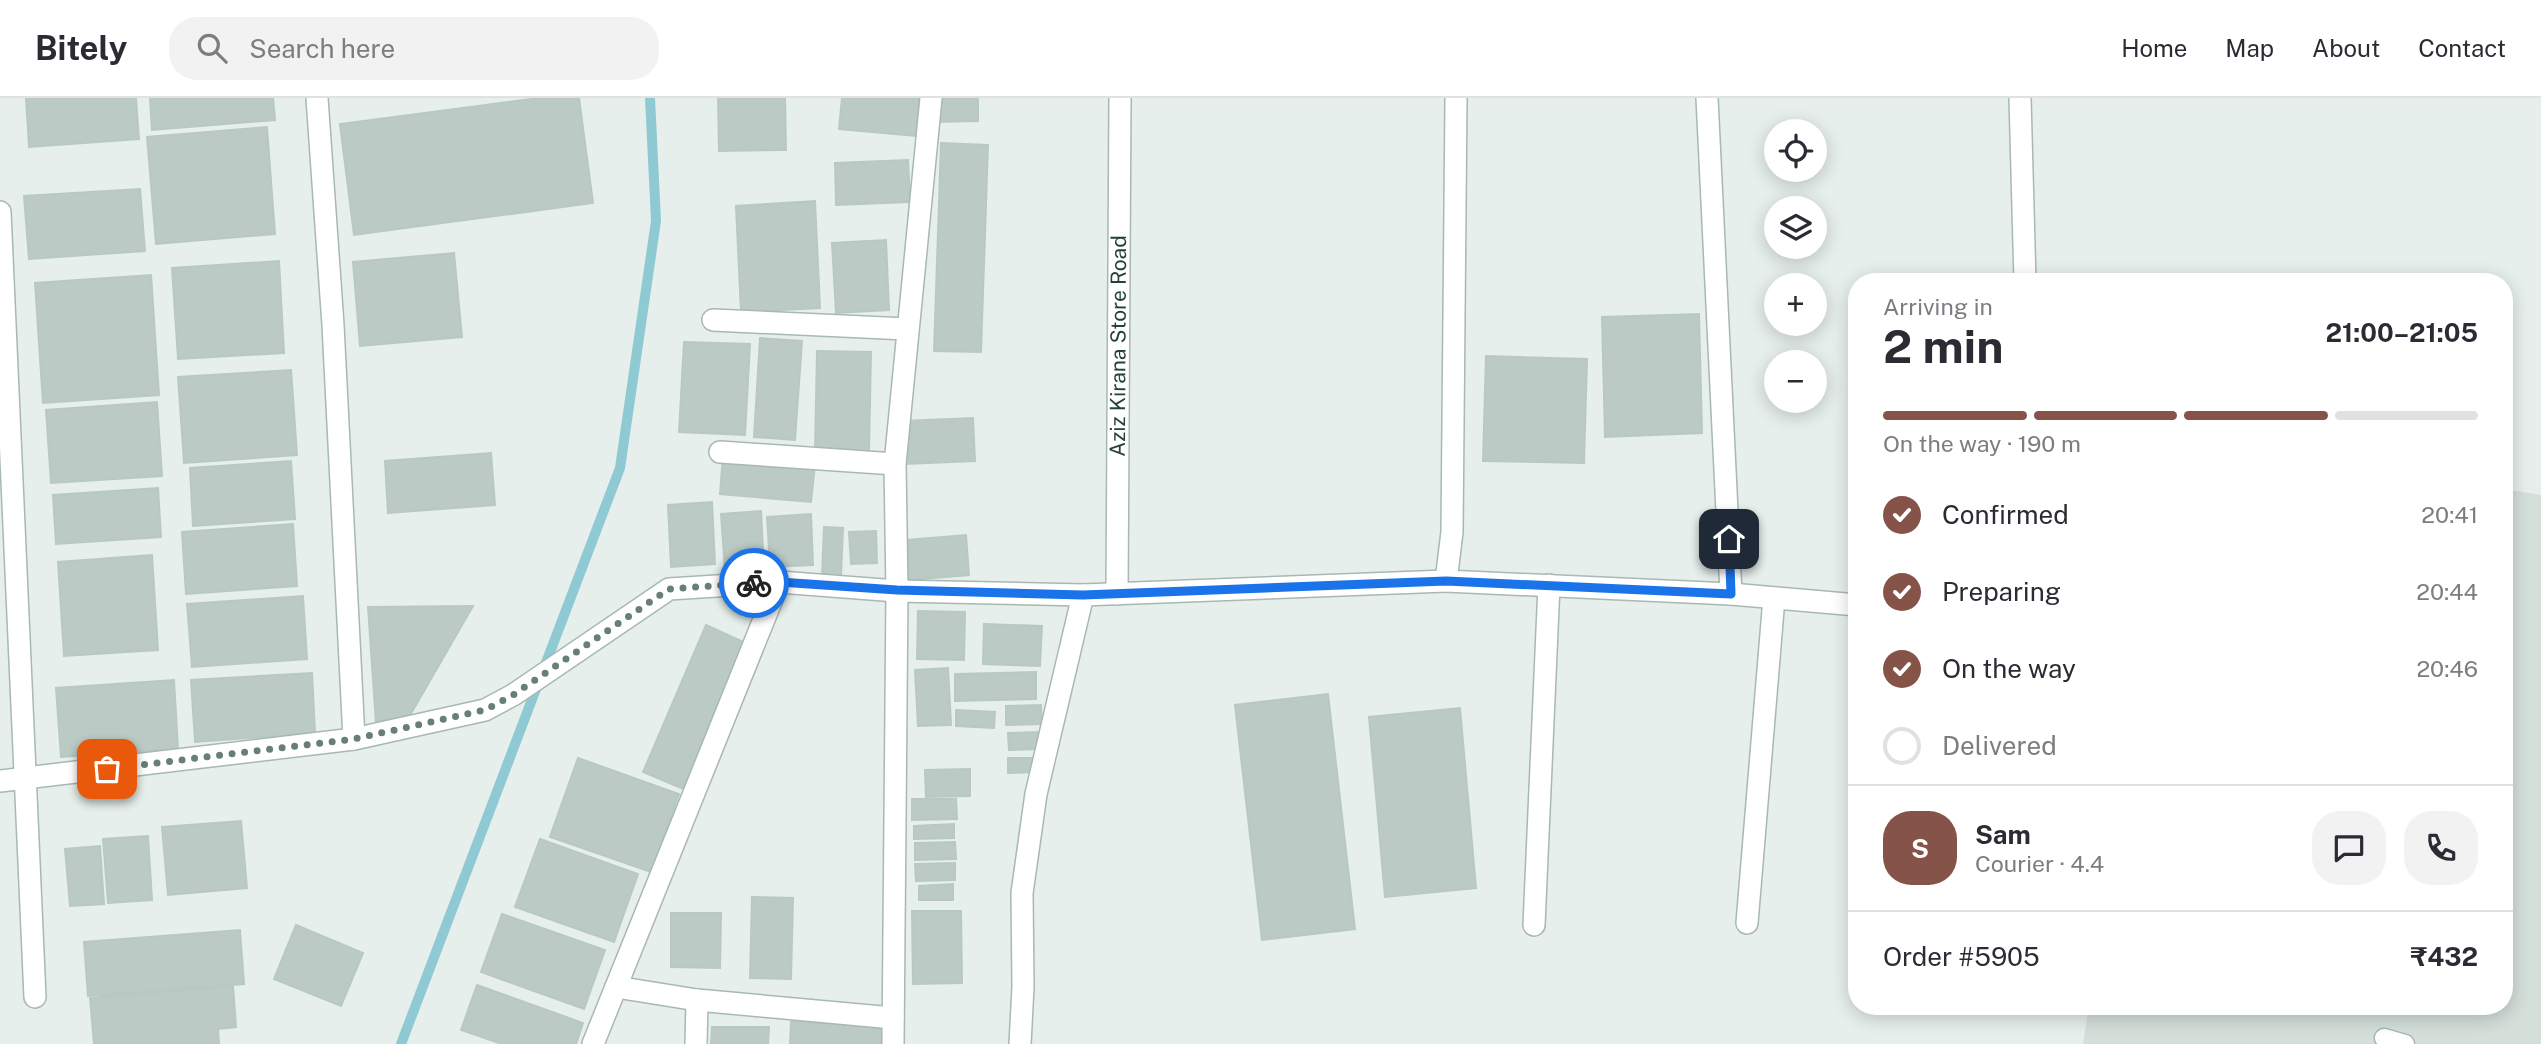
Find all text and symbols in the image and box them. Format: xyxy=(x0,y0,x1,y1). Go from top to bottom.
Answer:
search box xyxy=(169,17,659,80)
text: Bitely xyxy=(35,29,127,67)
icon: search xyxy=(193,29,231,67)
text: Search here xyxy=(249,33,395,64)
text: Home xyxy=(2121,34,2187,62)
text: Map xyxy=(2225,34,2274,62)
text: About xyxy=(2312,34,2380,62)
text: Contact xyxy=(2418,34,2506,62)
map controls xyxy=(1764,119,1827,413)
button: locate xyxy=(1764,119,1827,182)
button: layers xyxy=(1764,196,1827,259)
street label: Aziz Kirana Store Road xyxy=(1105,235,1131,457)
button: + xyxy=(1764,273,1827,336)
text: Arriving in xyxy=(1883,293,1993,320)
text: 21:00–21:05 xyxy=(2326,317,2478,348)
text: 2 min xyxy=(1883,319,2003,373)
button: − xyxy=(1764,350,1827,413)
text: On the way · 190 m xyxy=(1883,430,2081,457)
icon: check xyxy=(1883,496,1921,534)
text: Confirmed xyxy=(1942,499,2069,530)
text: 20:41 xyxy=(2421,501,2478,528)
pin xyxy=(1699,509,1759,569)
icon: home xyxy=(1710,520,1748,558)
courier xyxy=(719,548,789,618)
icon: bike xyxy=(735,564,773,602)
icon: check xyxy=(1883,573,1921,611)
text: Preparing xyxy=(1942,576,2061,607)
text: 20:44 xyxy=(2416,578,2478,605)
icon: check xyxy=(1883,650,1921,688)
text: On the way xyxy=(1942,653,2076,684)
text: 20:46 xyxy=(2416,655,2478,682)
text: Delivered xyxy=(1942,730,2057,761)
pin xyxy=(77,739,137,799)
icon: bag xyxy=(88,750,126,788)
button: chat xyxy=(2312,811,2386,885)
button: phone xyxy=(2404,811,2478,885)
text: Sam xyxy=(1975,819,2031,850)
text: S xyxy=(1911,833,1929,864)
text: Courier · 4.4 xyxy=(1975,850,2104,877)
text: Order #5905 xyxy=(1883,941,2040,972)
text: ₹432 xyxy=(2410,941,2478,972)

